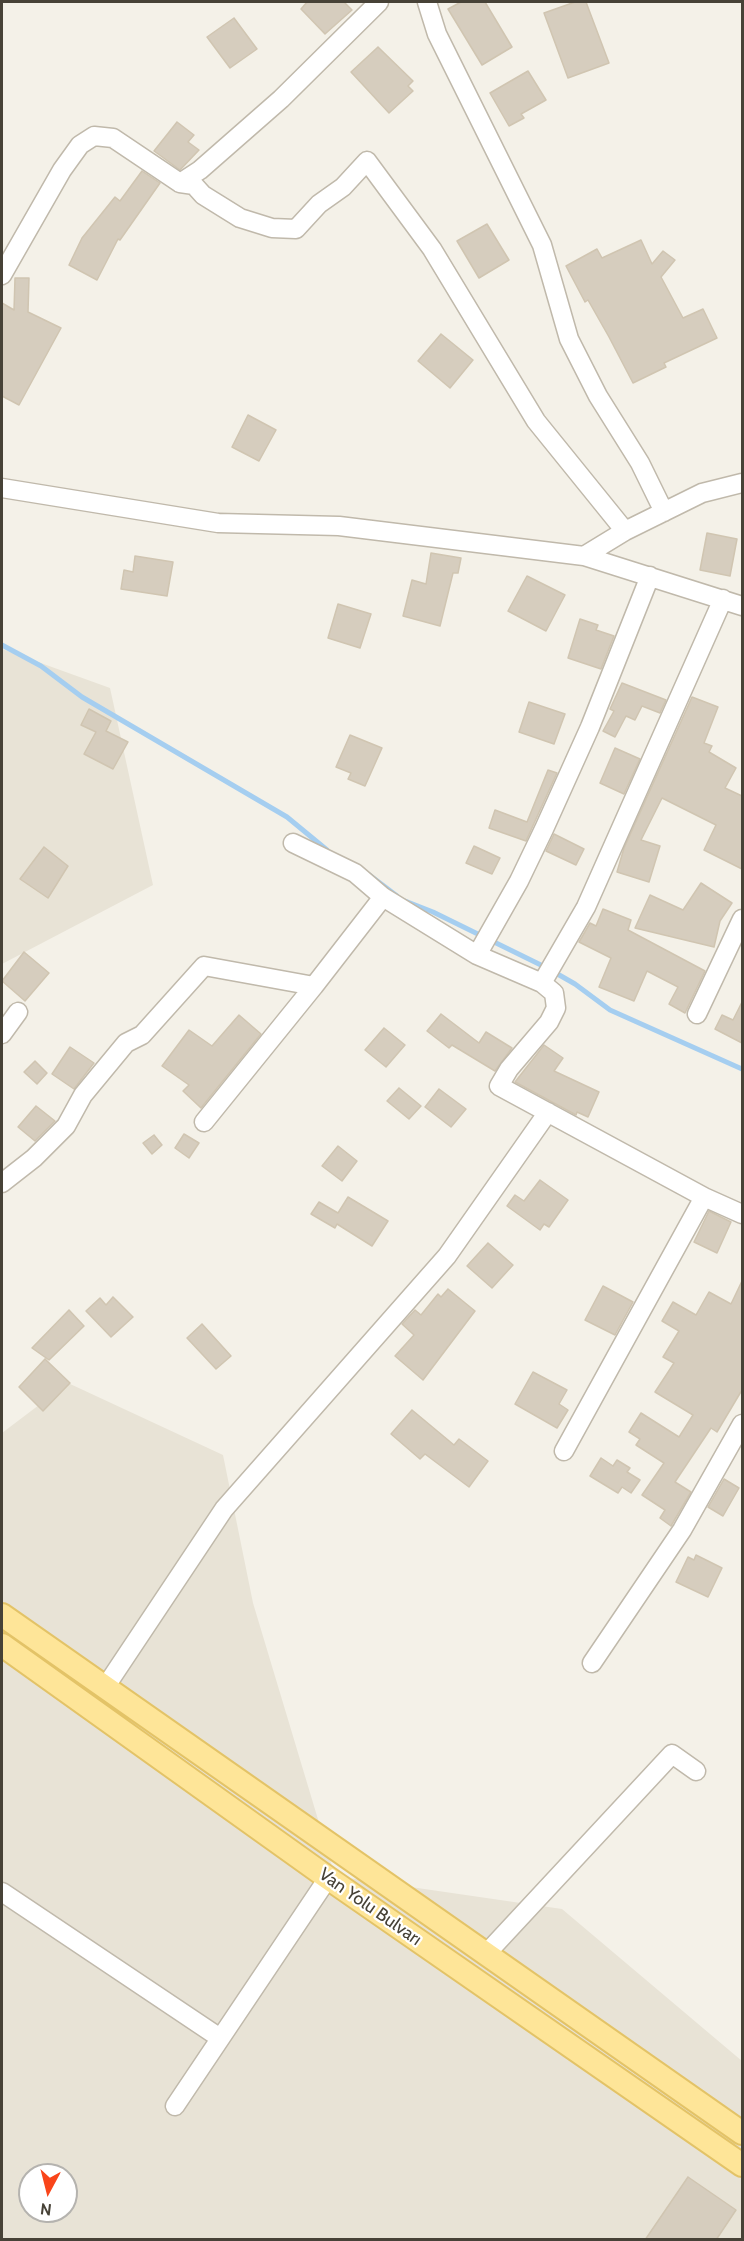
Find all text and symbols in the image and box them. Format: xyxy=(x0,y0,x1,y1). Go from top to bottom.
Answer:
street label: Van Yolu Bulvarı xyxy=(314,1864,426,1950)
north arrow xyxy=(18,2163,78,2223)
text: N xyxy=(39,2199,53,2219)

